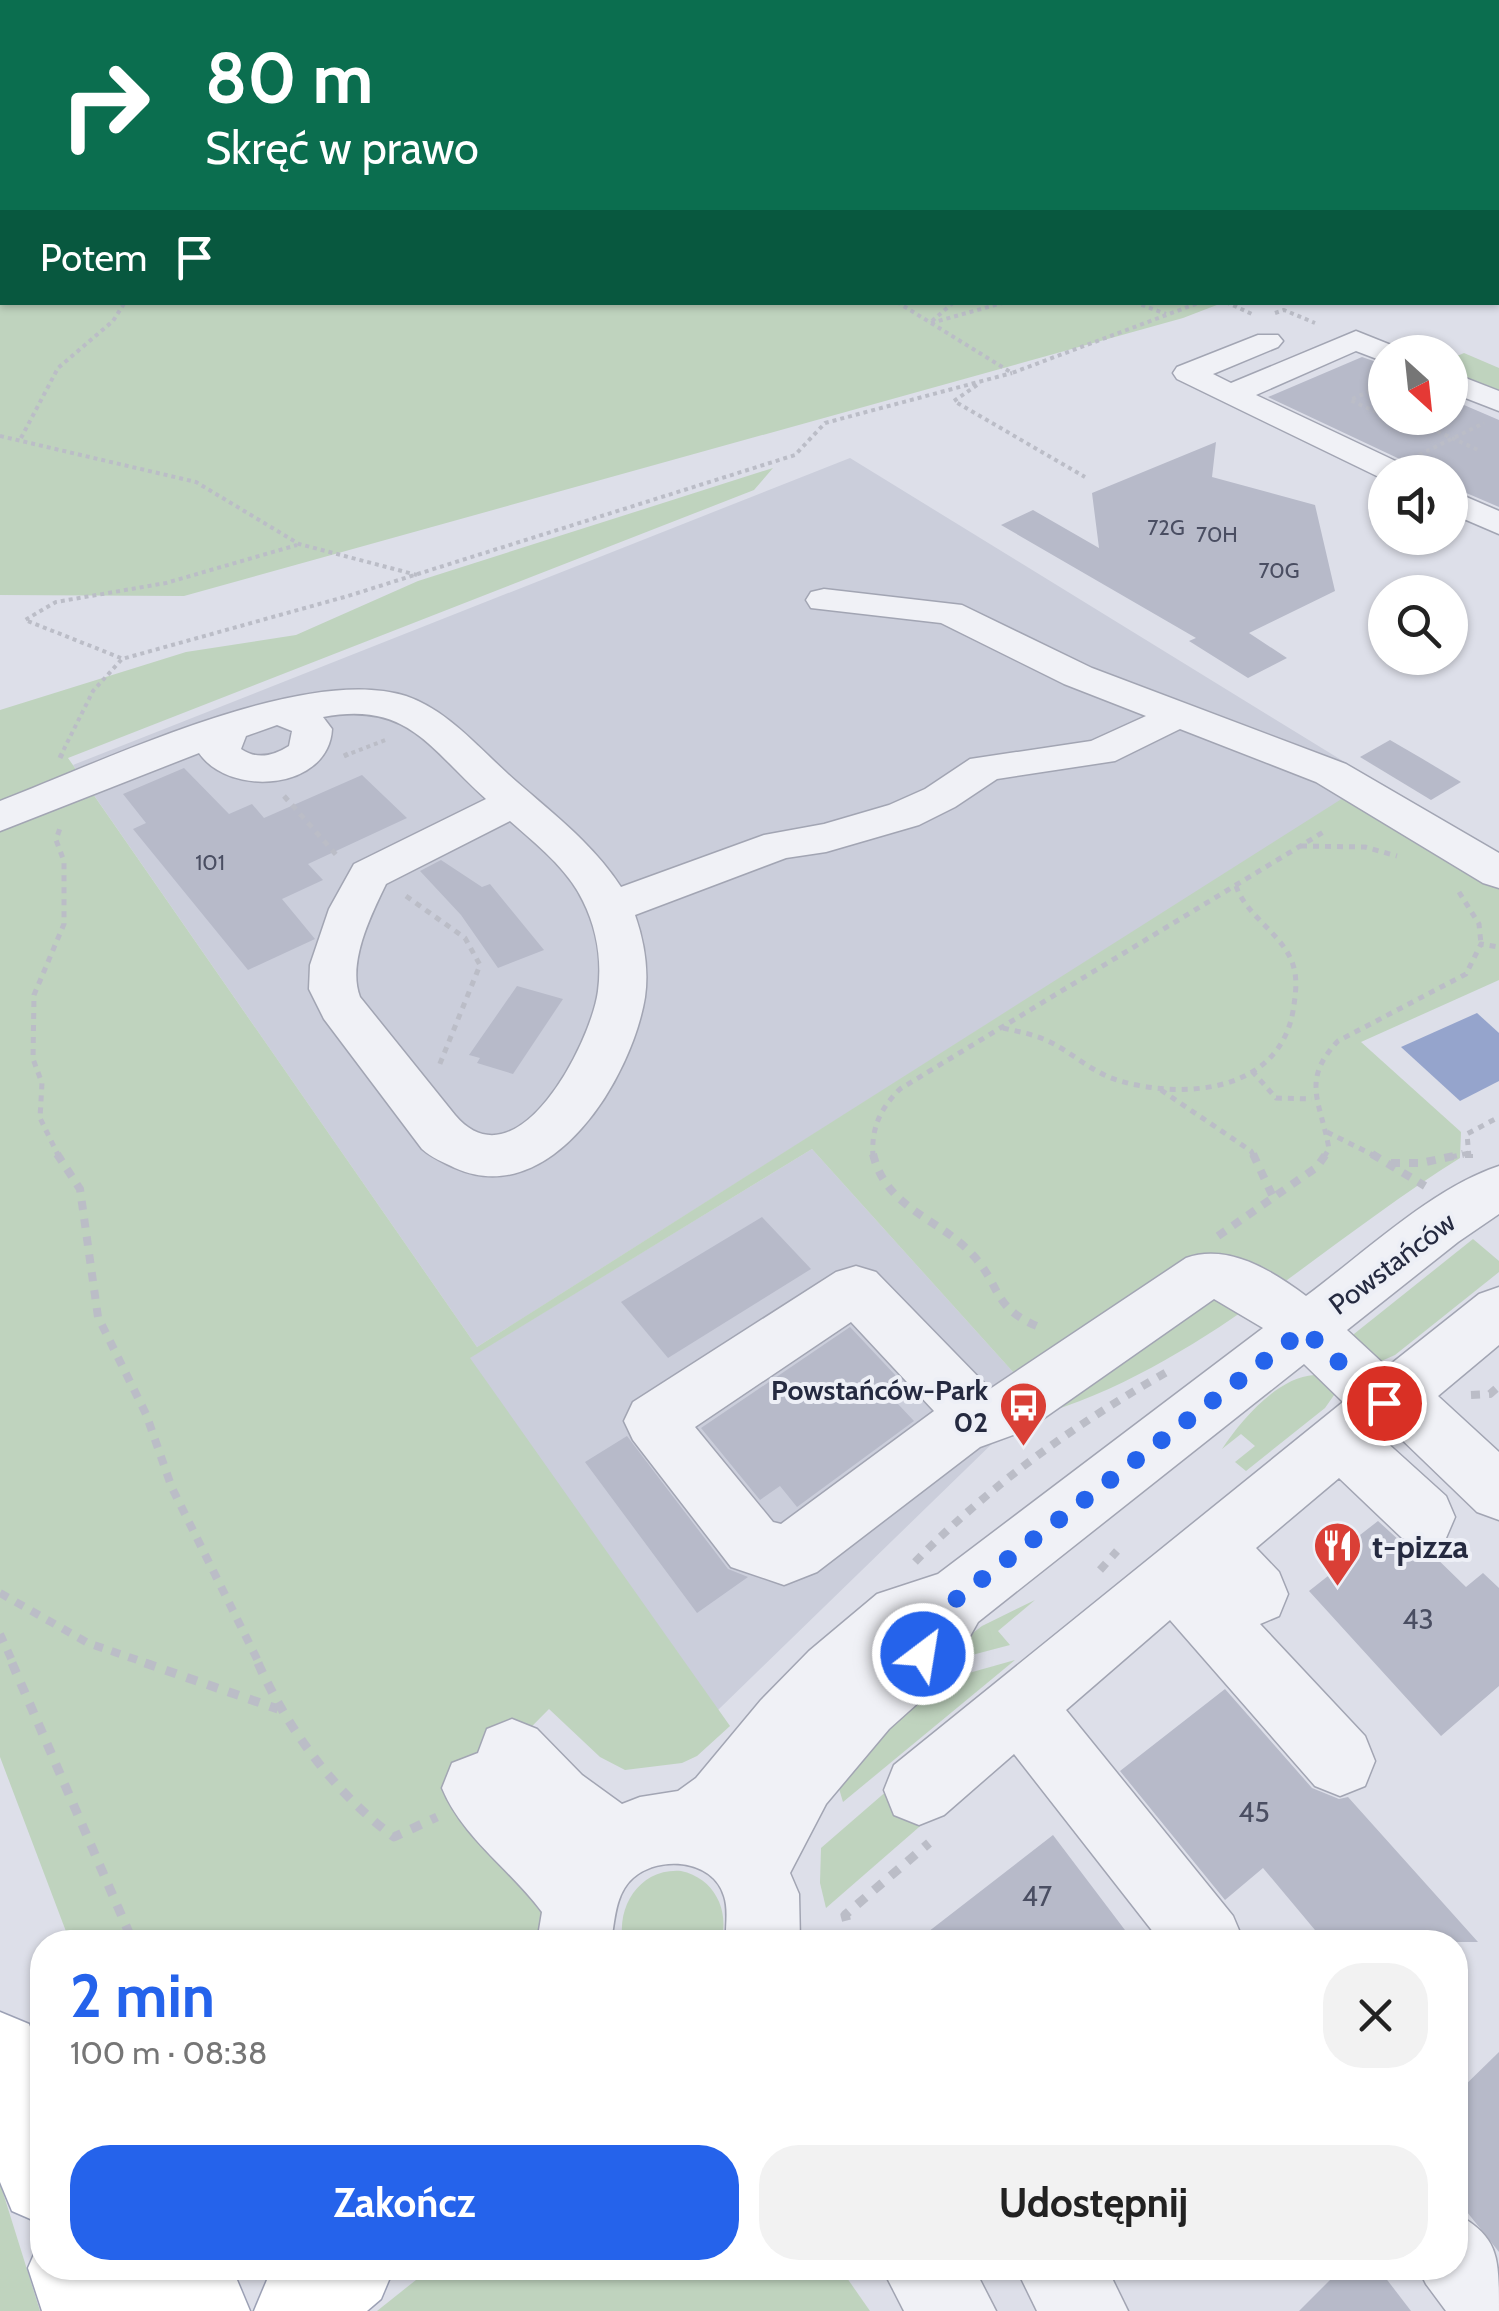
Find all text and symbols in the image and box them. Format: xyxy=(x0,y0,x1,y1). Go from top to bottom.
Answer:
text: 80 m xyxy=(205,35,373,121)
icon: right xyxy=(40,40,170,170)
text: Skręć w prawo xyxy=(205,121,479,175)
icon: arrive xyxy=(167,230,222,285)
text: Potem xyxy=(40,234,147,281)
north arrow xyxy=(1368,335,1468,435)
map controls xyxy=(1368,335,1468,675)
button: sound xyxy=(1368,455,1468,555)
house number: 72G xyxy=(1147,514,1185,541)
house number: 70H xyxy=(1196,521,1238,548)
house number: 70G xyxy=(1258,557,1300,584)
button: search xyxy=(1368,575,1468,675)
house number: 101 xyxy=(195,849,225,876)
street label: Powstańców xyxy=(1322,1204,1462,1322)
pin xyxy=(1342,1361,1427,1446)
place label: Powstańców-Park 02 xyxy=(771,1373,988,1439)
icon: arrive xyxy=(1357,1376,1412,1431)
bus stop icon: Powstańców-Park 02 xyxy=(997,1380,1049,1448)
restaurant icon: t-pizza xyxy=(1311,1520,1363,1588)
place label: t-pizza xyxy=(1372,1527,1469,1566)
position arrow xyxy=(871,1602,975,1706)
house number: 43 xyxy=(1402,1602,1434,1636)
house number: 45 xyxy=(1238,1795,1270,1829)
house number: 47 xyxy=(1022,1879,1052,1913)
text: 2 min xyxy=(70,1959,215,2032)
button: close xyxy=(1323,1963,1428,2068)
text: 100 m · 08:38 xyxy=(70,2033,267,2072)
button: Zakończ xyxy=(70,2145,739,2260)
button: Udostępnij xyxy=(759,2145,1428,2260)

